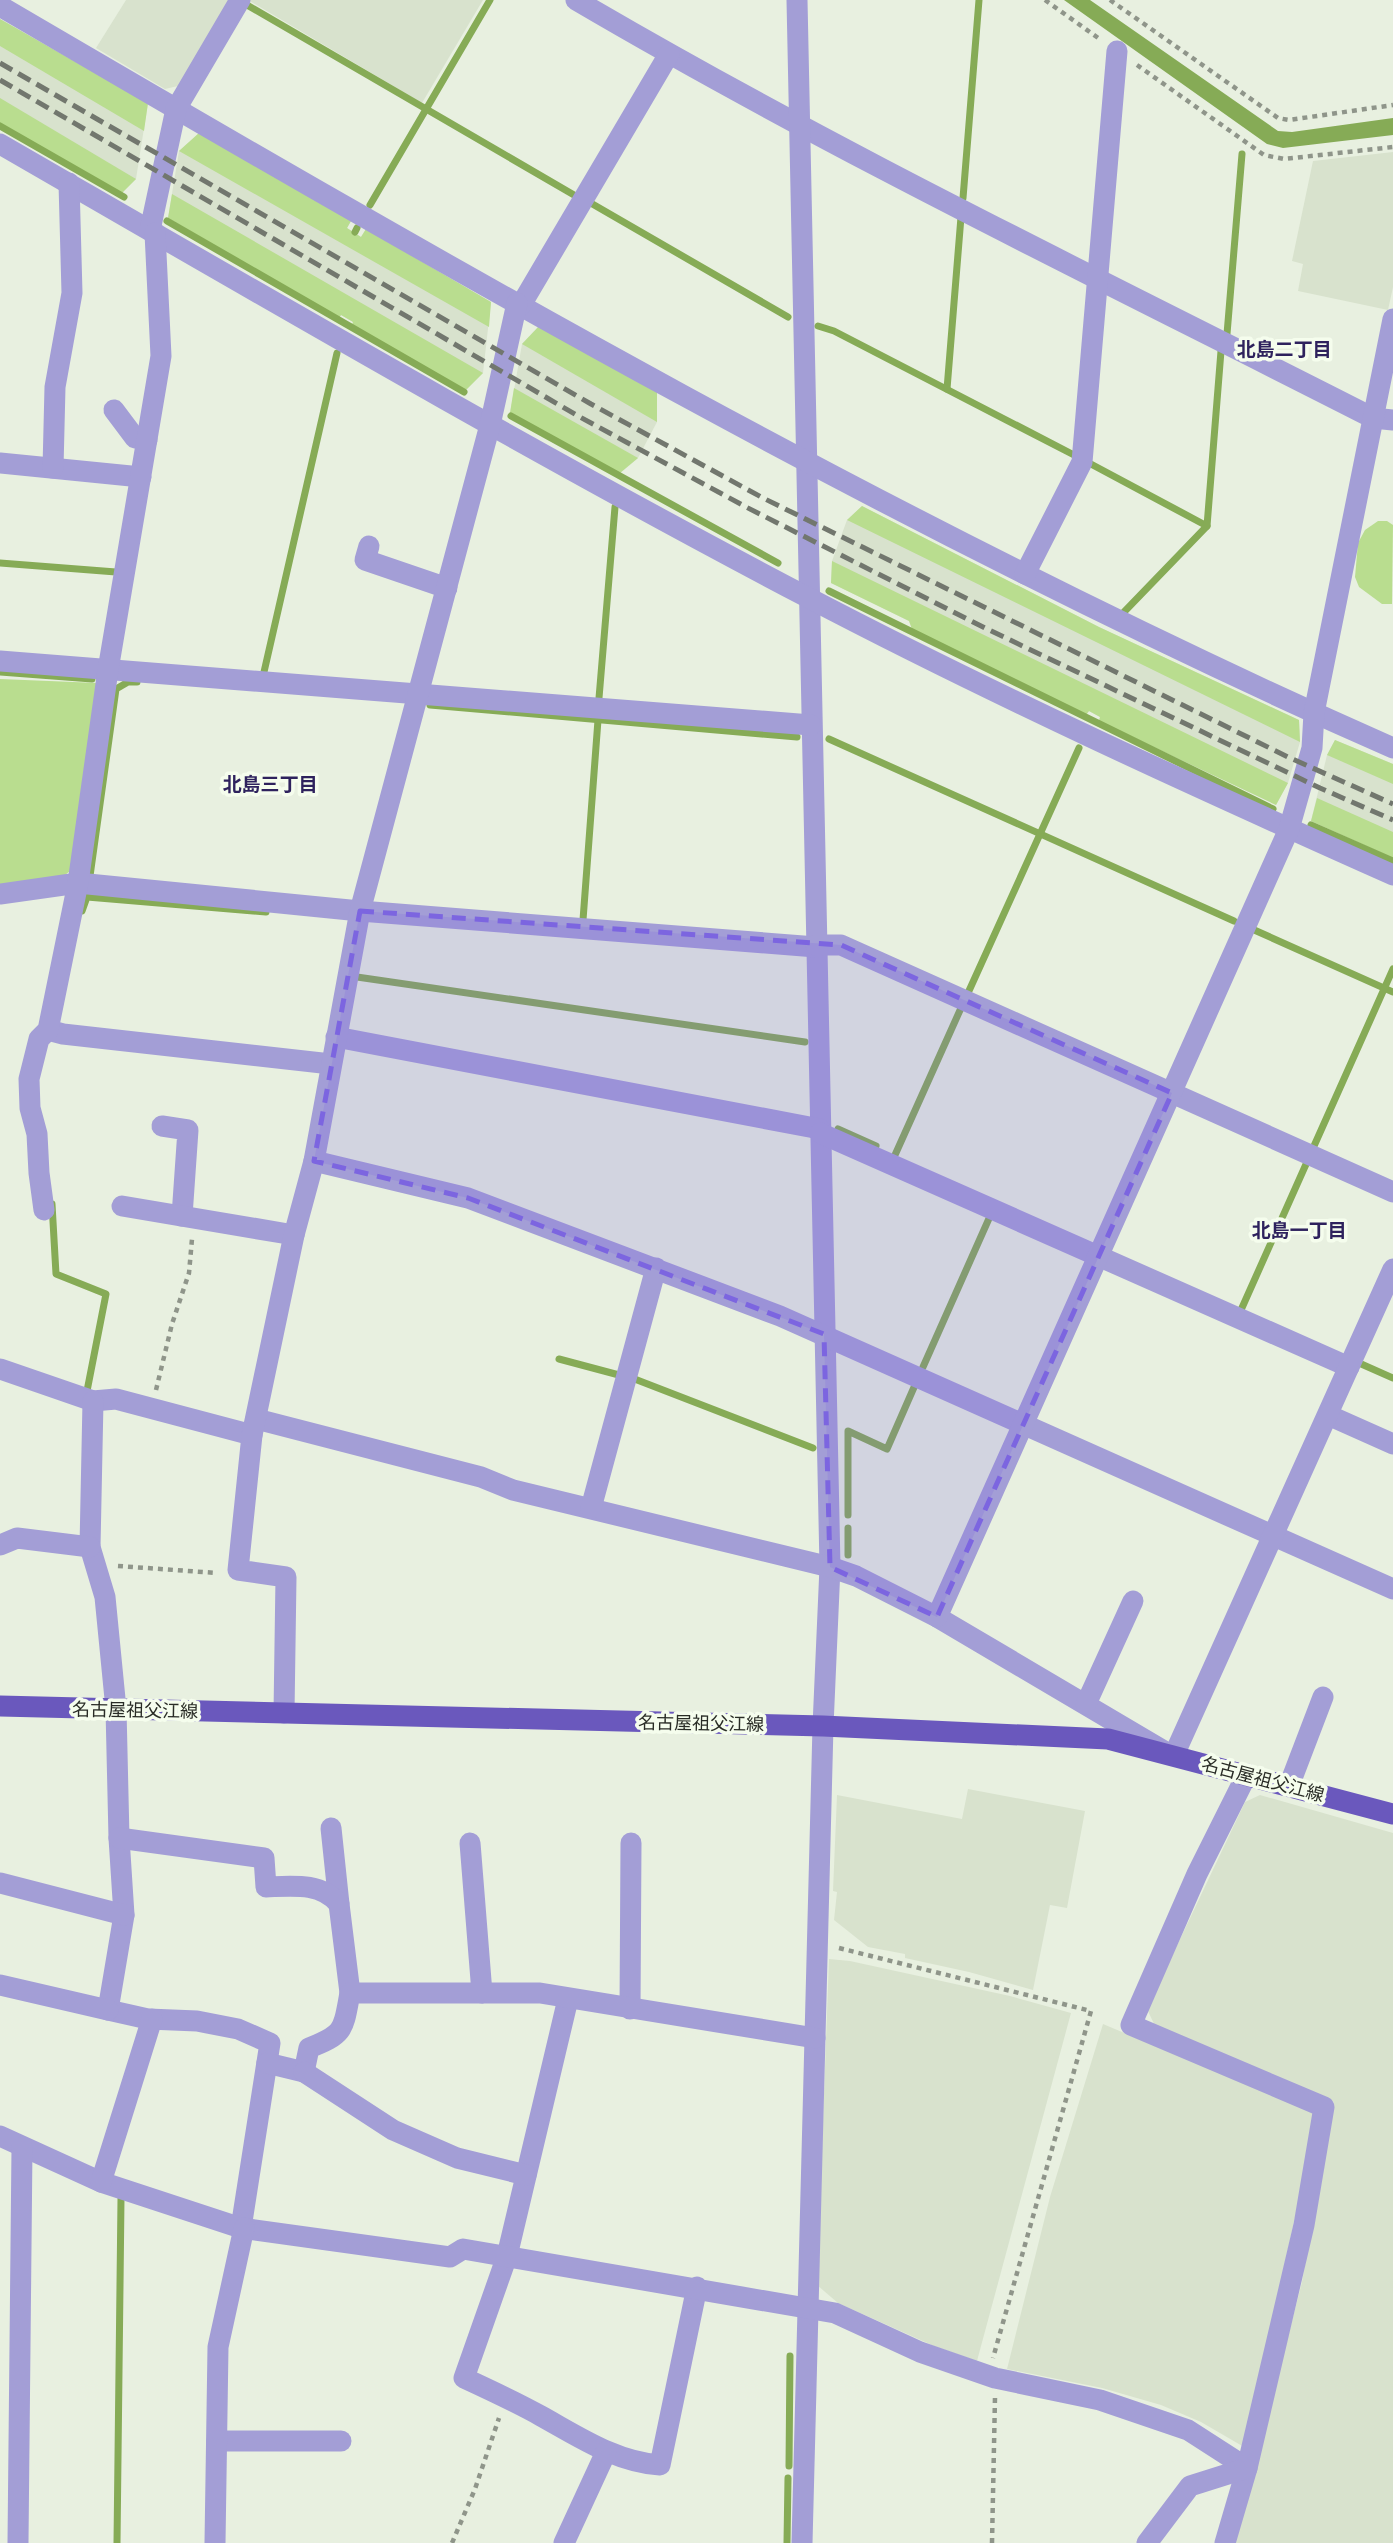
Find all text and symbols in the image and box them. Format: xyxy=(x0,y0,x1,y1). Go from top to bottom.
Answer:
district label: 北島二丁目 xyxy=(1236,337,1332,361)
district label: 北島三丁目 xyxy=(222,772,318,796)
district label: 北島一丁目 xyxy=(1251,1218,1347,1242)
street label: 名古屋祖父江線 xyxy=(72,1697,198,1723)
street label: 名古屋祖父江線 xyxy=(638,1710,764,1736)
street label: 名古屋祖父江線 xyxy=(1199,1752,1327,1806)

